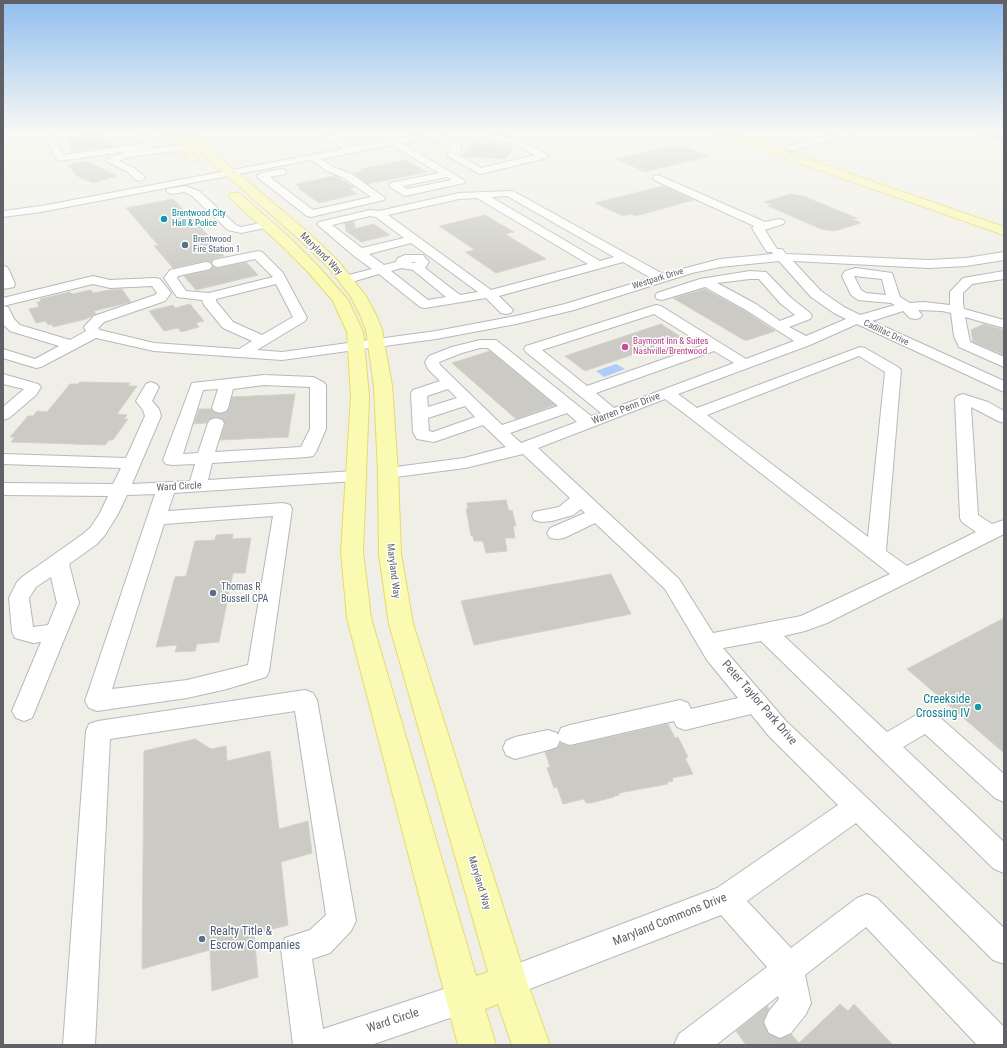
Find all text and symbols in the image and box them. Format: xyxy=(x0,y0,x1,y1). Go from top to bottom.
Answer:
place label: Brentwood City Hall & Police xyxy=(172,209,226,230)
marker: Brentwood City Hall & Police xyxy=(159,214,169,224)
street label: Maryland Way xyxy=(297,230,345,278)
place label: Brentwood Fire Station 1 xyxy=(193,235,240,256)
marker: Brentwood Fire Station 1 xyxy=(180,240,190,250)
street label: Westpark Drive xyxy=(631,266,685,292)
street label: Cadillac Drive xyxy=(862,318,910,348)
place label: Baymont Inn & Suites Nashville/Brentwood xyxy=(633,337,708,358)
marker: Baymont Inn & Suites Nashville/Brentwood xyxy=(620,342,630,352)
street label: Warren Penn Drive xyxy=(590,390,662,428)
street label: Ward Circle xyxy=(156,480,202,494)
street label: Maryland Way xyxy=(384,543,402,599)
place label: Thomas R Bussell CPA xyxy=(221,581,268,604)
marker: Thomas R Bussell CPA xyxy=(208,588,218,598)
street label: Peter Taylor Park Drive xyxy=(718,658,800,748)
place label: Creekside Crossing IV xyxy=(916,693,970,721)
marker: Creekside Crossing IV xyxy=(973,702,983,712)
street label: Maryland Way xyxy=(465,855,493,911)
street label: Maryland Commons Drive xyxy=(611,891,729,949)
place label: Realty Title & Escrow Companies xyxy=(210,925,300,953)
marker: Realty Title & Escrow Companies xyxy=(197,934,207,944)
street label: Ward Circle xyxy=(365,1006,421,1036)

